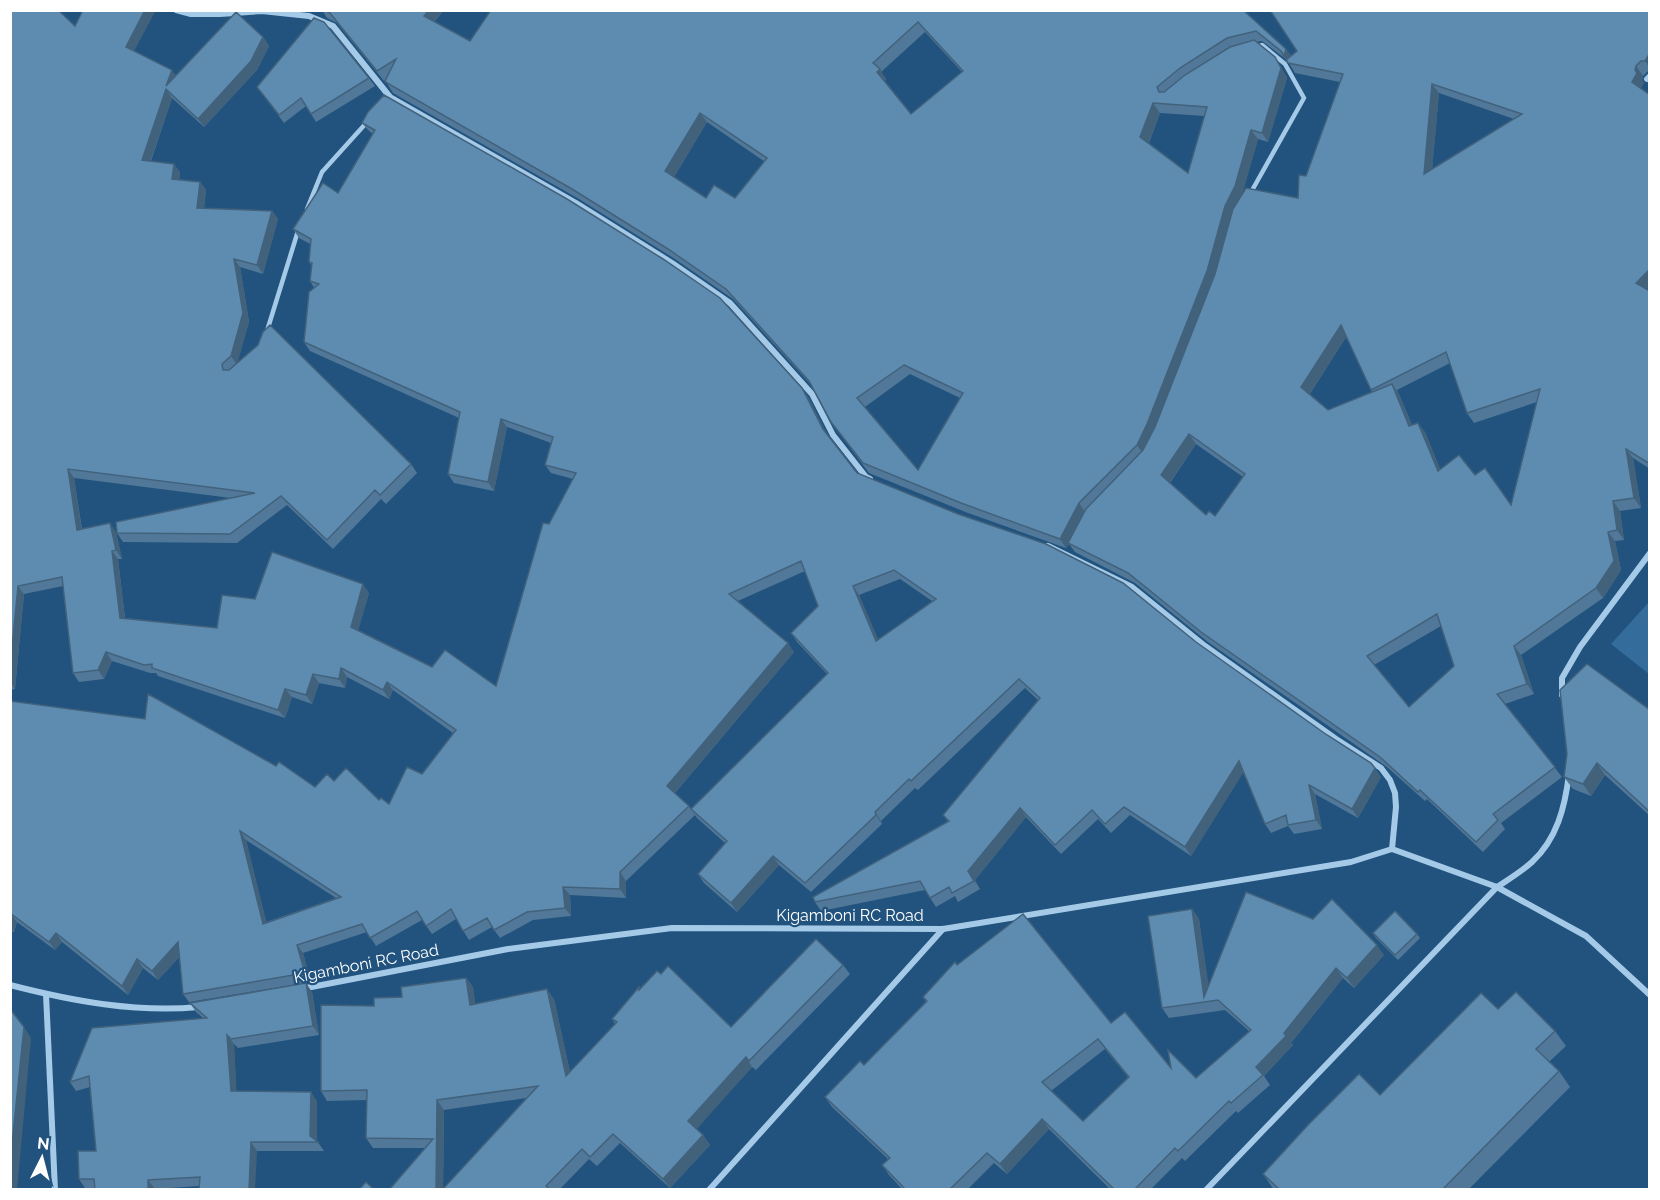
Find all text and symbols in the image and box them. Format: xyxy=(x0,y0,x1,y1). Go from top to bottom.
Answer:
street label: Kigamboni RC Road xyxy=(776,906,924,925)
street label: Kigamboni RC Road xyxy=(292,940,440,987)
north arrow xyxy=(12,1128,72,1188)
text: N xyxy=(36,1133,51,1154)

